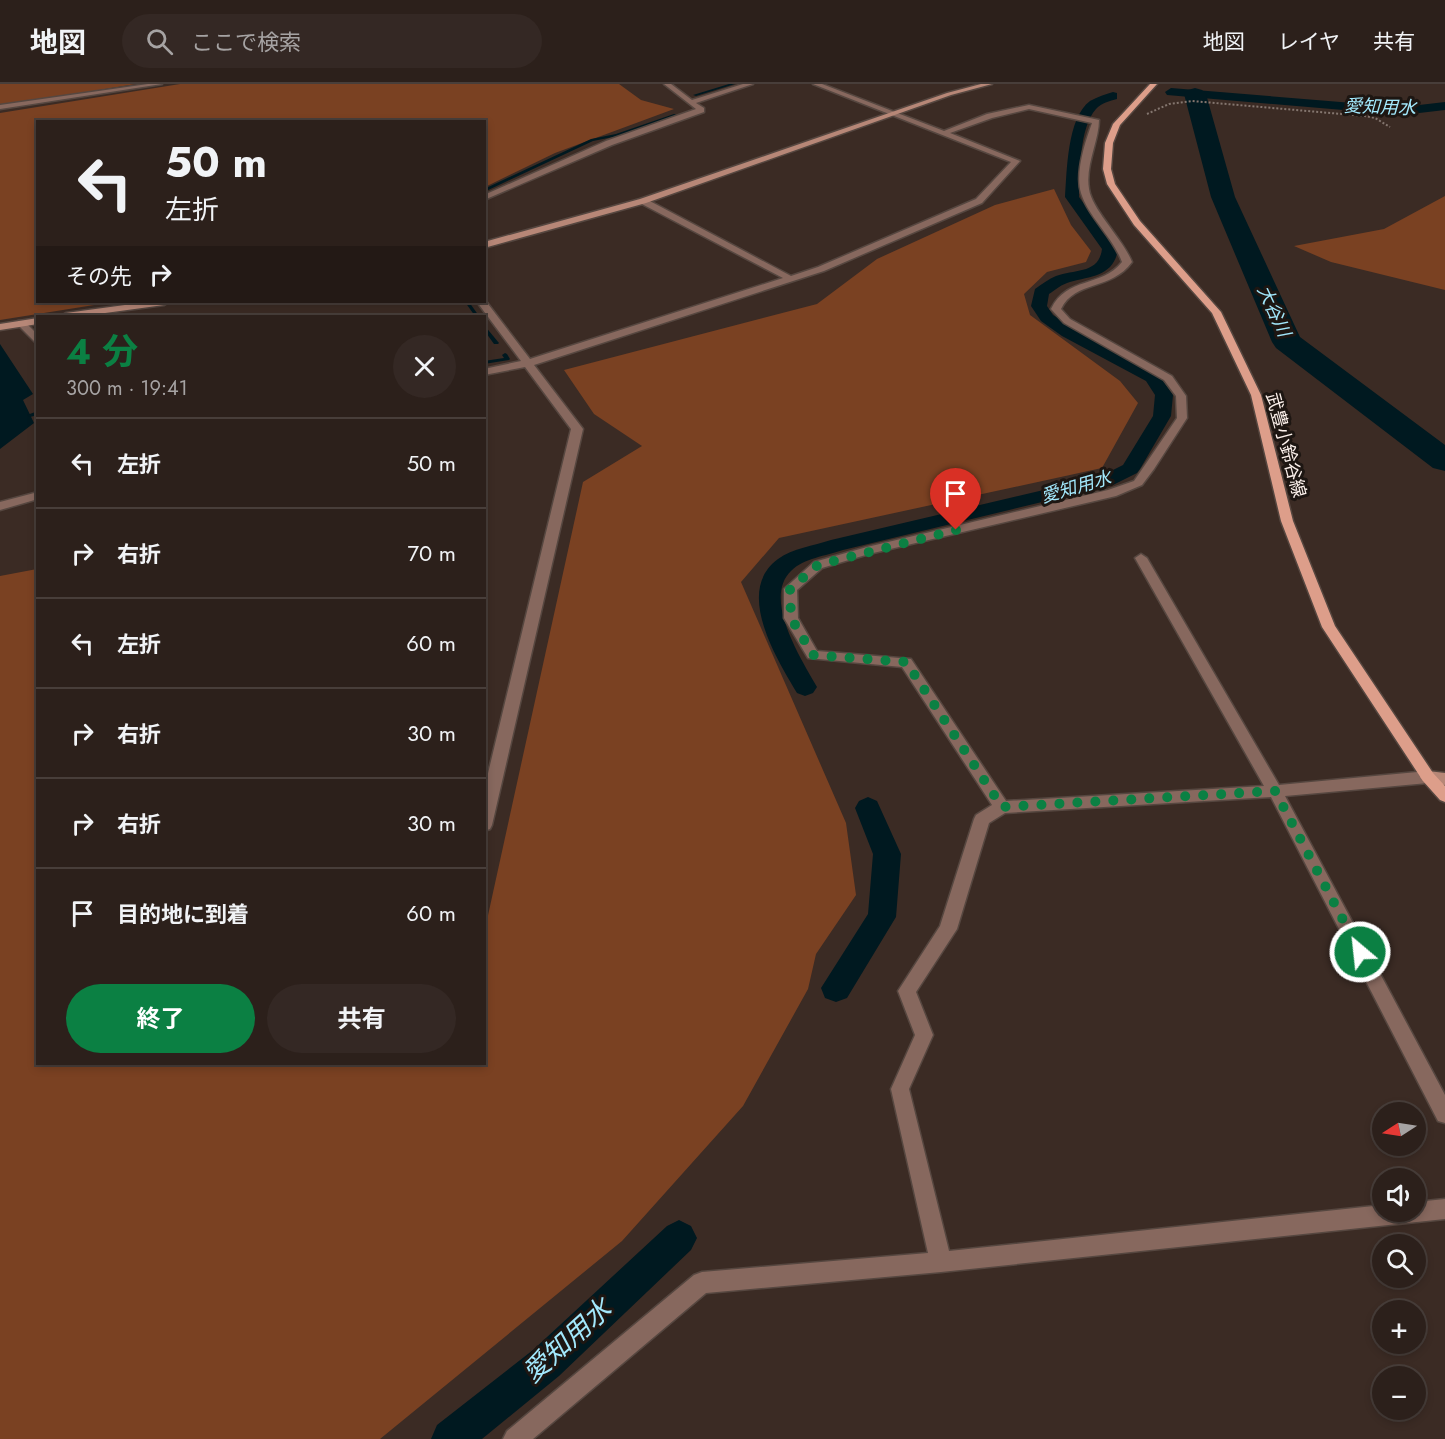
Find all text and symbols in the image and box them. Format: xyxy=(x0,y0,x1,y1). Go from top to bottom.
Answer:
search box xyxy=(122,14,542,68)
text: 地図 xyxy=(30,22,86,63)
icon: search xyxy=(143,25,176,58)
text: ここで検索 xyxy=(191,26,301,58)
text: 地図 xyxy=(1203,27,1245,57)
text: レイヤ xyxy=(1278,27,1340,57)
text: 共有 xyxy=(1373,27,1415,57)
water label: 愛知用水 xyxy=(1344,93,1418,121)
text: 50 m xyxy=(165,132,267,193)
icon: left xyxy=(66,144,144,222)
text: 左折 xyxy=(165,190,219,229)
icon: right xyxy=(144,258,177,291)
text: その先 xyxy=(66,260,132,292)
water label: 大谷川 xyxy=(1251,281,1298,343)
text: 4 分 xyxy=(66,325,138,377)
button: close xyxy=(393,335,456,398)
text: 300 m · 19:41 xyxy=(66,374,188,403)
street label: 武豊小鈴谷線 xyxy=(1259,389,1313,501)
icon: left xyxy=(66,447,99,480)
text: 50 m xyxy=(407,447,456,479)
text: 左折 xyxy=(117,448,161,480)
water label: 愛知用水 xyxy=(1038,464,1116,509)
pin xyxy=(930,468,981,530)
icon: arrive xyxy=(939,477,972,510)
icon: right xyxy=(66,537,99,570)
text: 70 m xyxy=(407,537,456,569)
text: 右折 xyxy=(117,538,161,570)
icon: left xyxy=(66,627,99,660)
text: 60 m xyxy=(406,627,456,659)
text: 左折 xyxy=(117,628,161,660)
icon: right xyxy=(66,717,99,750)
text: 30 m xyxy=(407,717,456,749)
text: 右折 xyxy=(117,718,161,750)
icon: right xyxy=(66,807,99,840)
text: 30 m xyxy=(407,807,456,839)
text: 右折 xyxy=(117,808,161,840)
icon: arrive xyxy=(66,897,99,930)
text: 60 m xyxy=(406,897,456,929)
text: 目的地に到着 xyxy=(117,898,249,930)
position arrow xyxy=(1328,920,1392,984)
button: 終了 xyxy=(66,984,255,1053)
button: 共有 xyxy=(267,984,456,1053)
north arrow xyxy=(1372,1102,1426,1156)
map controls xyxy=(1372,1102,1426,1420)
button: sound xyxy=(1372,1168,1426,1222)
button: search xyxy=(1372,1234,1426,1288)
water label: 愛知用水 xyxy=(513,1288,622,1391)
button: + xyxy=(1372,1300,1426,1354)
button: − xyxy=(1372,1366,1426,1420)

